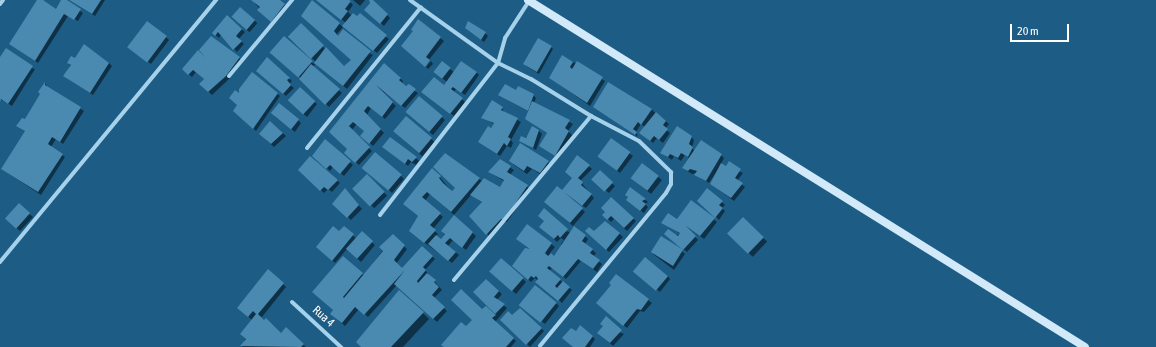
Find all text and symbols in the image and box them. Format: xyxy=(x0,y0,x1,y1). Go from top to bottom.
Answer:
scale bar xyxy=(1012,16,1071,42)
text: 20 m xyxy=(1017,24,1039,38)
street label: Rua 4 xyxy=(309,303,337,331)

